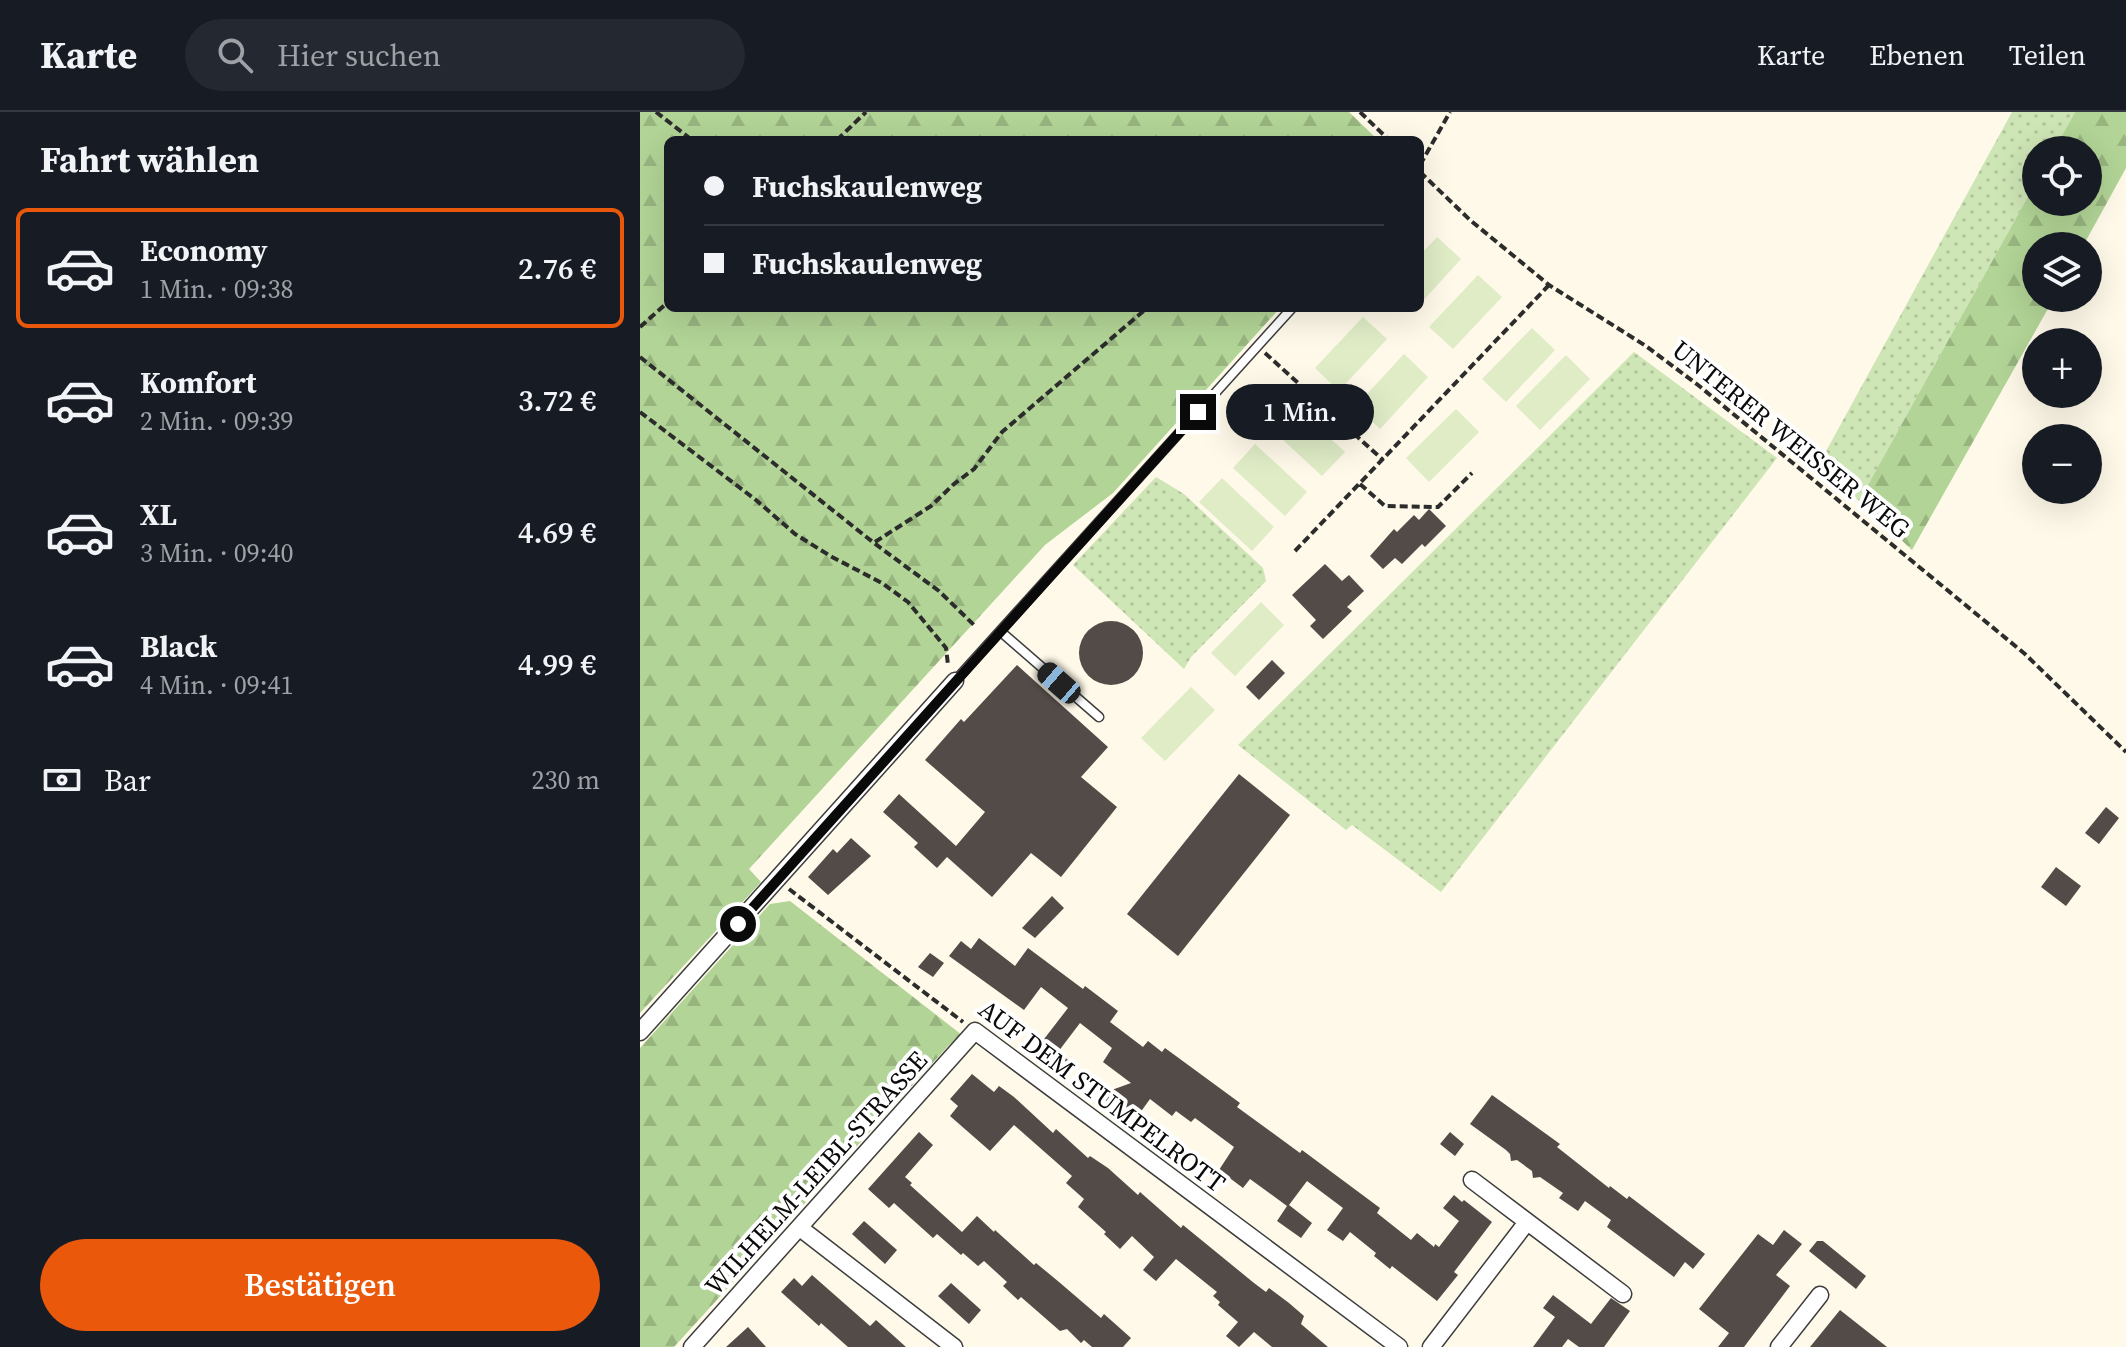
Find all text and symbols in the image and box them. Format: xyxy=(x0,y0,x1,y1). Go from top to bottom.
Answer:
search box xyxy=(185,19,745,91)
text: Karte xyxy=(40,29,137,81)
icon: search xyxy=(213,33,257,77)
text: Hier suchen xyxy=(277,35,441,76)
text: Karte xyxy=(1757,36,1825,74)
text: Ebenen xyxy=(1869,36,1965,74)
text: Teilen xyxy=(2009,36,2086,74)
text: Fahrt wählen xyxy=(40,135,259,184)
map controls xyxy=(2022,136,2102,504)
button: locate xyxy=(2022,136,2102,216)
text: Fuchskaulenweg xyxy=(752,166,982,207)
text: Economy xyxy=(140,230,268,271)
icon: car xyxy=(44,232,116,304)
button: layers xyxy=(2022,232,2102,312)
text: Fuchskaulenweg xyxy=(752,243,982,284)
text: 2.76 € xyxy=(518,248,596,289)
text: 1 Min. · 09:38 xyxy=(140,271,294,307)
button: + xyxy=(2022,328,2102,408)
street label: UNTERER WEISSER WEG xyxy=(1664,332,1918,547)
text: Komfort xyxy=(140,362,257,403)
icon: car xyxy=(44,364,116,436)
text: 3.72 € xyxy=(518,380,596,421)
callout: 1 Min. xyxy=(1226,384,1374,440)
route end xyxy=(1180,394,1216,430)
text: 1 Min. xyxy=(1263,394,1337,430)
text: 2 Min. · 09:39 xyxy=(140,403,294,439)
button: − xyxy=(2022,424,2102,504)
text: XL xyxy=(140,494,177,535)
icon: car xyxy=(44,496,116,568)
text: 4.69 € xyxy=(518,512,596,553)
text: 3 Min. · 09:40 xyxy=(140,535,294,571)
text: Black xyxy=(140,626,217,667)
icon: car xyxy=(44,628,116,700)
text: 4.99 € xyxy=(518,644,596,685)
car xyxy=(1033,658,1085,708)
text: 4 Min. · 09:41 xyxy=(140,667,294,703)
icon: cash xyxy=(40,758,84,802)
text: Bar xyxy=(104,760,151,801)
text: 230 m xyxy=(532,762,600,798)
route start xyxy=(720,906,756,942)
street label: AUF DEM STUMPELROTT xyxy=(971,991,1233,1201)
street label: WILHELM-LEIBL-STRASSE xyxy=(696,1043,936,1303)
button: Bestätigen xyxy=(40,1239,600,1331)

